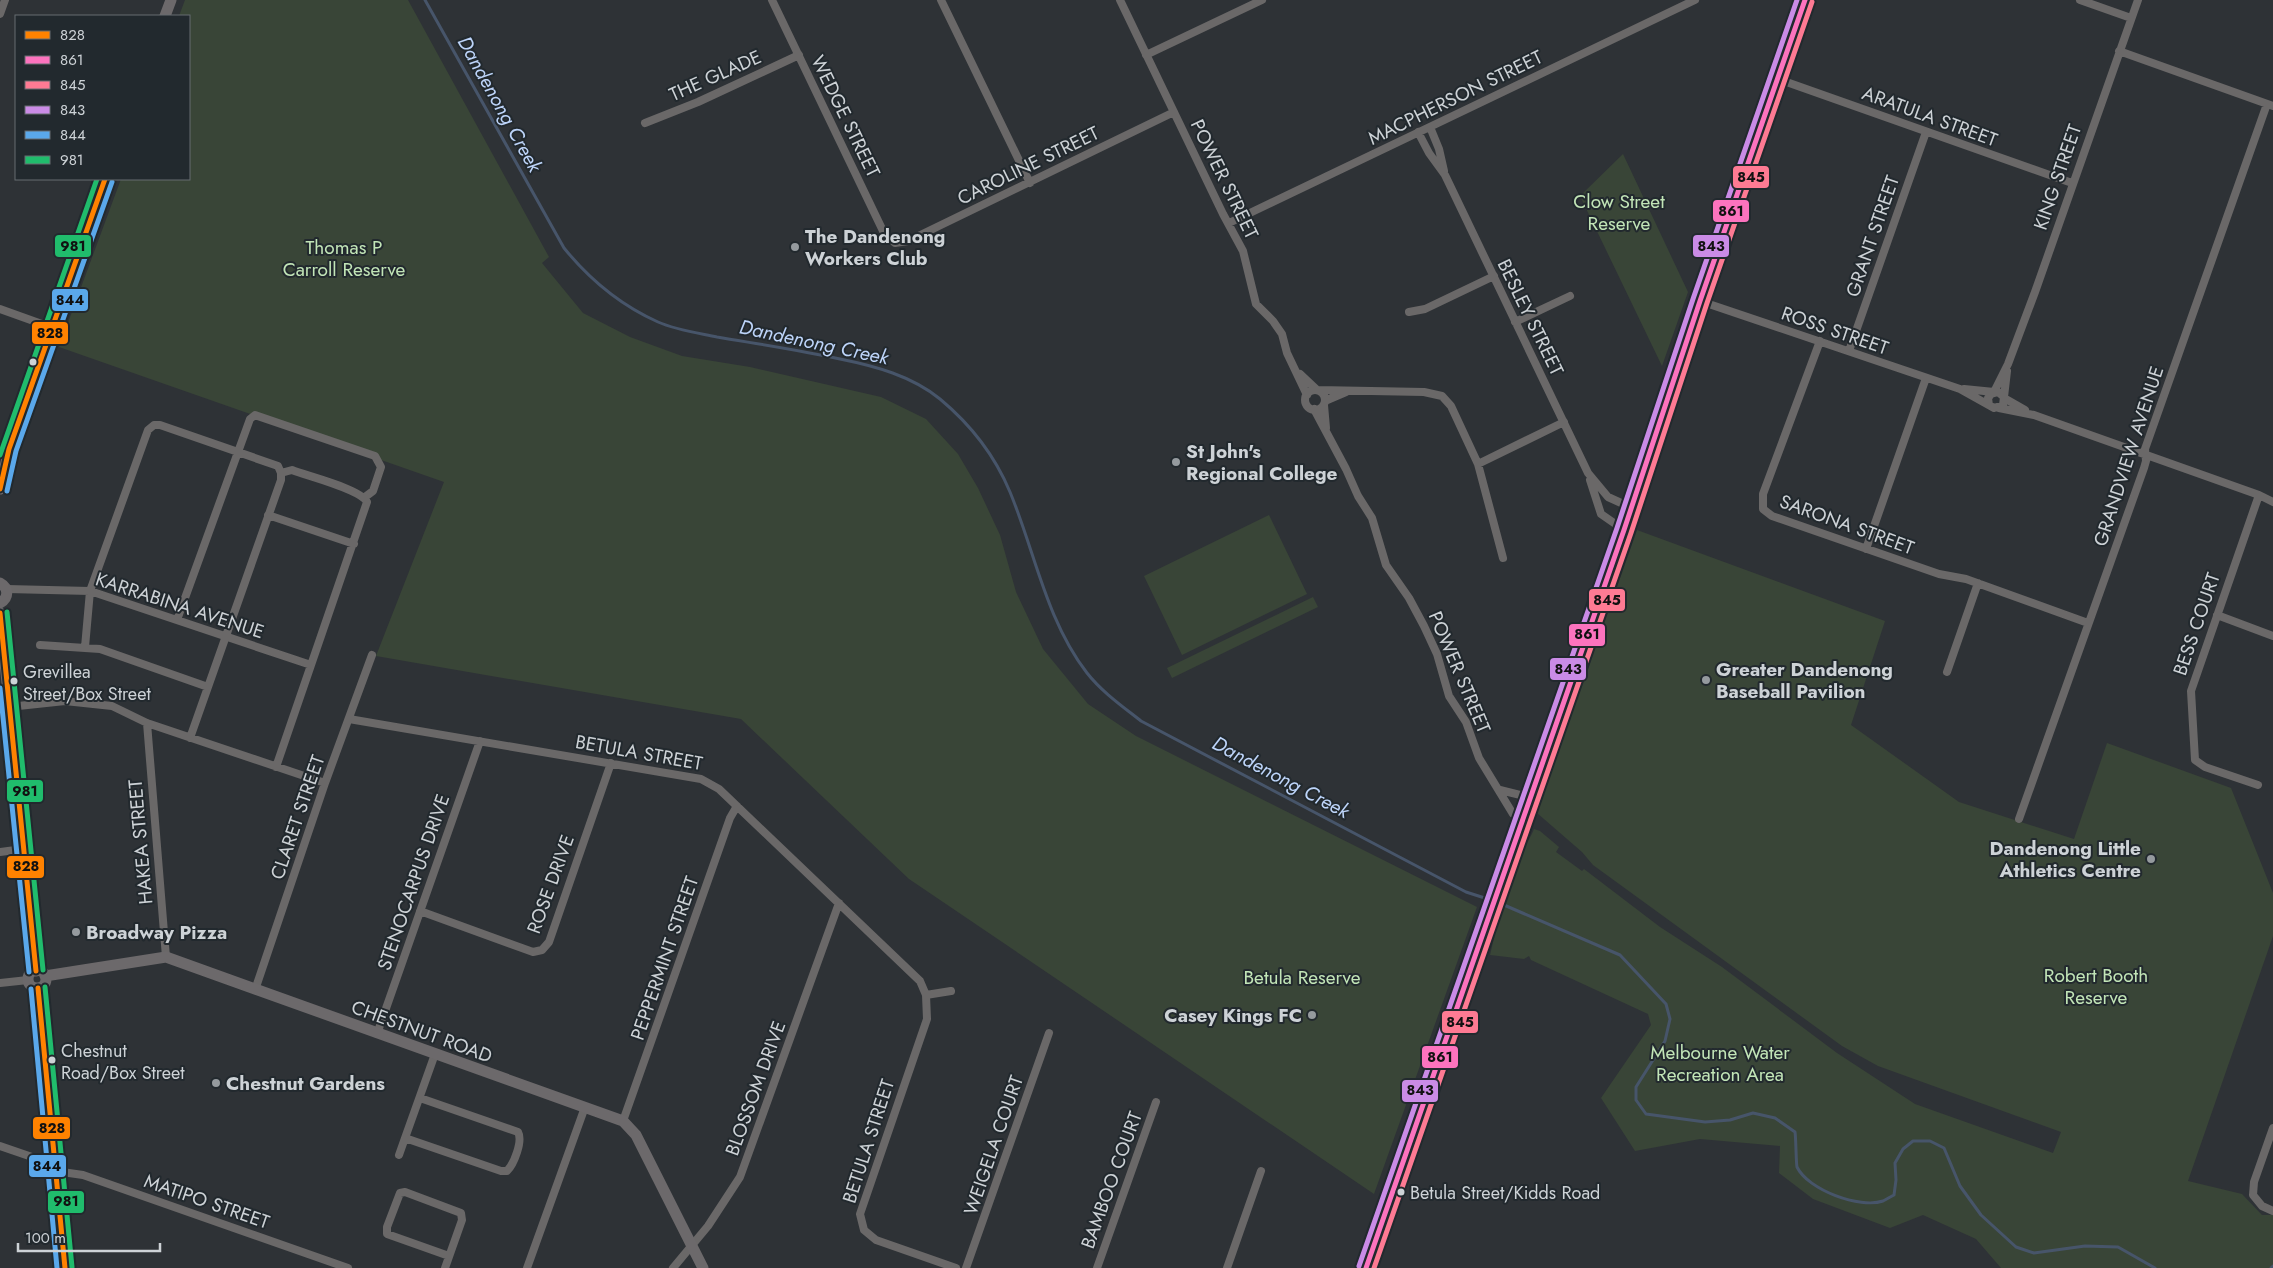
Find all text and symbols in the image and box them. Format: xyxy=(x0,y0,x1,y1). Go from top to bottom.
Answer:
legend xyxy=(15,15,190,180)
text: 828 xyxy=(60,24,85,46)
water label: Dandenong Creek xyxy=(450,31,550,179)
street label: THE GLADE xyxy=(665,43,766,108)
street label: MACPHERSON STREET xyxy=(1363,43,1547,151)
text: 861 xyxy=(60,49,84,71)
street label: WEDGE STREET xyxy=(804,51,887,182)
text: 845 xyxy=(60,74,85,96)
street label: ARATULA STREET xyxy=(1858,79,2001,154)
text: 843 xyxy=(60,99,85,121)
street label: POWER STREET xyxy=(1184,115,1265,244)
street label: CAROLINE STREET xyxy=(953,119,1104,211)
street label: KING STREET xyxy=(2027,121,2088,234)
text: 844 xyxy=(60,124,86,146)
text: 981 xyxy=(60,149,84,171)
line badge: 845 xyxy=(1732,165,1770,189)
text: 845 xyxy=(1737,167,1765,187)
street label: GRANT STREET xyxy=(1839,172,1906,301)
park label: Clow Street Reserve xyxy=(1573,188,1665,237)
line badge: 861 xyxy=(1712,199,1750,223)
text: 861 xyxy=(1718,201,1744,221)
place label: The Dandenong Workers Club xyxy=(805,223,945,272)
line badge: 981 xyxy=(54,234,92,258)
park label: Thomas P Carroll Reserve xyxy=(283,234,405,283)
line badge: 843 xyxy=(1692,234,1730,258)
text: 981 xyxy=(60,236,86,256)
text: 843 xyxy=(1697,236,1725,256)
marker: The Dandenong Workers Club xyxy=(789,241,801,253)
street label: BESLEY STREET xyxy=(1491,254,1570,380)
line badge: 844 xyxy=(51,288,89,312)
text: 844 xyxy=(56,290,84,310)
street label: ROSS STREET xyxy=(1778,300,1892,361)
water label: Dandenong Creek xyxy=(737,313,893,373)
line badge: 828 xyxy=(31,321,69,345)
text: 828 xyxy=(37,323,64,343)
unlabelled marker xyxy=(28,357,38,367)
street label: GRANDVIEW AVENUE xyxy=(2087,363,2170,550)
place label: St John's Regional College xyxy=(1186,438,1337,487)
marker: St John's Regional College xyxy=(1170,456,1182,468)
street label: SARONA STREET xyxy=(1776,488,1918,561)
street label: KARRABINA AVENUE xyxy=(92,565,268,646)
street label: BESS COURT xyxy=(2166,569,2227,679)
line badge: 845 xyxy=(1588,588,1626,612)
text: 845 xyxy=(1593,590,1621,610)
street label: POWER STREET xyxy=(1422,607,1497,737)
line badge: 861 xyxy=(1568,623,1606,647)
text: 861 xyxy=(1574,624,1600,644)
place label: Greater Dandenong Baseball Pavilion xyxy=(1716,656,1893,705)
line badge: 843 xyxy=(1549,657,1587,681)
place label: Grevillea Street/Box Street xyxy=(23,659,151,707)
text: 843 xyxy=(1554,659,1582,679)
marker: Greater Dandenong Baseball Pavilion xyxy=(1700,674,1712,686)
marker: Grevillea Street/Box Street xyxy=(9,676,19,686)
street label: BETULA STREET xyxy=(573,728,705,777)
water label: Dandenong Creek xyxy=(1207,729,1356,827)
street label: CLARET STREET xyxy=(264,751,331,883)
street label: HAKEA STREET xyxy=(122,778,159,905)
line badge: 981 xyxy=(6,779,44,803)
text: 981 xyxy=(12,781,38,801)
street label: STENOCARPUS DRIVE xyxy=(371,790,456,974)
street label: ROSE DRIVE xyxy=(520,831,581,937)
place label: Dandenong Little Athletics Centre xyxy=(1990,835,2141,884)
marker: Dandenong Little Athletics Centre xyxy=(2145,853,2157,865)
line badge: 828 xyxy=(6,855,45,879)
text: 828 xyxy=(13,856,40,876)
street label: PEPPERMINT STREET xyxy=(624,872,705,1044)
place label: Broadway Pizza xyxy=(86,919,227,946)
marker: Broadway Pizza xyxy=(70,926,82,938)
park label: Robert Booth Reserve xyxy=(2044,962,2148,1011)
park label: Betula Reserve xyxy=(1244,964,1361,991)
street label: CHESTNUT ROAD xyxy=(348,993,496,1069)
place label: Casey Kings FC xyxy=(1164,1002,1302,1029)
marker: Casey Kings FC xyxy=(1306,1009,1318,1021)
line badge: 845 xyxy=(1441,1010,1479,1034)
text: 845 xyxy=(1446,1012,1474,1032)
street label: BLOSSOM DRIVE xyxy=(719,1017,792,1159)
place label: Chestnut Road/Box Street xyxy=(61,1038,185,1086)
park label: Melbourne Water Recreation Area xyxy=(1650,1039,1790,1088)
line badge: 861 xyxy=(1421,1045,1459,1069)
text: 861 xyxy=(1427,1047,1453,1067)
marker: Chestnut Road/Box Street xyxy=(47,1055,57,1065)
place label: Chestnut Gardens xyxy=(226,1070,385,1097)
street label: WEIGELA COURT xyxy=(957,1072,1030,1219)
street label: BETULA STREET xyxy=(836,1076,901,1207)
marker: Chestnut Gardens xyxy=(210,1077,222,1089)
line badge: 843 xyxy=(1401,1079,1439,1103)
text: 843 xyxy=(1406,1080,1434,1100)
street label: BAMBOO COURT xyxy=(1074,1108,1149,1252)
line badge: 828 xyxy=(32,1116,71,1140)
text: 828 xyxy=(39,1118,66,1138)
line badge: 844 xyxy=(28,1154,67,1178)
text: 844 xyxy=(33,1156,61,1176)
street label: MATIPO STREET xyxy=(141,1167,273,1236)
place label: Betula Street/Kidds Road xyxy=(1410,1180,1600,1206)
marker: Betula Street/Kidds Road xyxy=(1396,1187,1406,1197)
line badge: 981 xyxy=(47,1190,85,1214)
text: 981 xyxy=(53,1191,79,1211)
scale bar xyxy=(18,1220,160,1252)
text: 100 m xyxy=(25,1227,66,1249)

